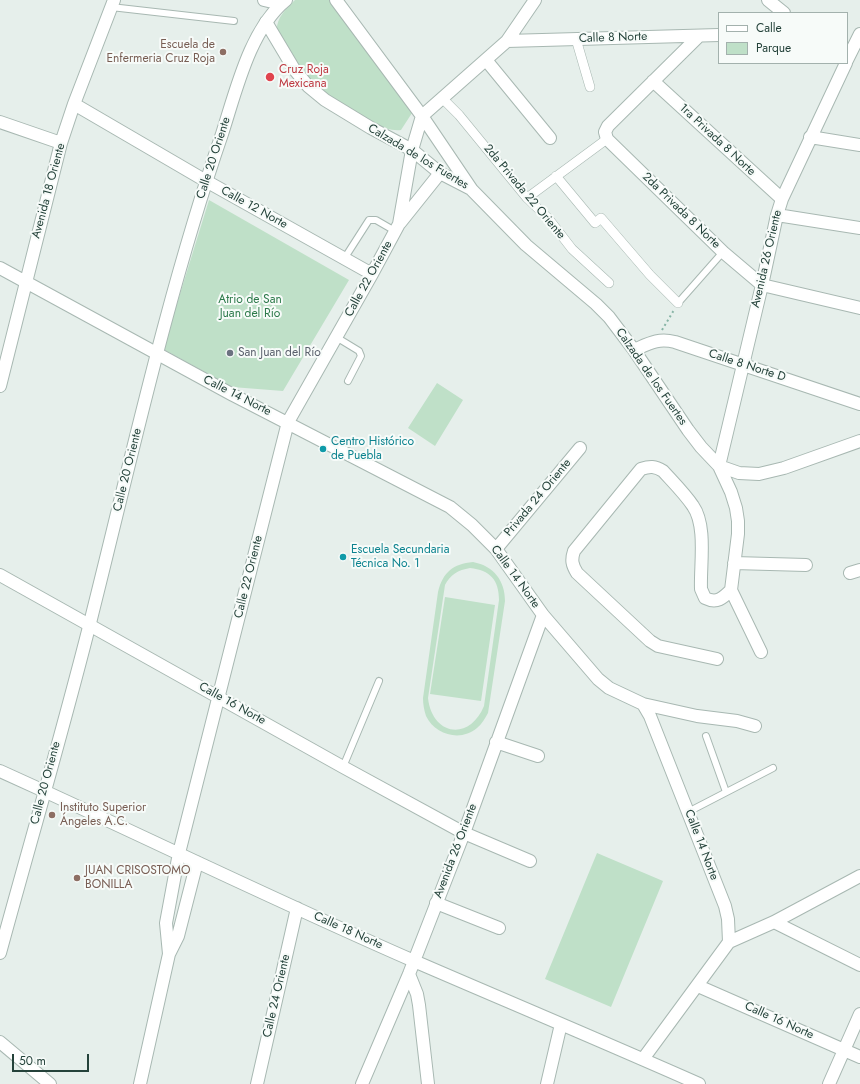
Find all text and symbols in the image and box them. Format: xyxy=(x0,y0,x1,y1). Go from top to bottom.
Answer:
legend xyxy=(718,12,848,64)
text: Calle xyxy=(756,19,782,37)
street label: Calle 8 Norte xyxy=(579,30,647,46)
place label: Escuela de Enfermeria Cruz Roja xyxy=(106,38,215,66)
text: Parque xyxy=(756,39,791,57)
marker: Escuela de Enfermeria Cruz Roja xyxy=(218,47,228,57)
place label: Cruz Roja Mexicana xyxy=(279,63,329,91)
marker: Cruz Roja Mexicana xyxy=(264,71,276,83)
street label: 1ra Privada 8 Norte xyxy=(676,101,758,179)
street label: Calle 20 Oriente xyxy=(194,115,234,201)
street label: Calzada de los Fuertes xyxy=(365,121,471,193)
street label: Avenida 18 Oriente xyxy=(29,142,69,240)
street label: 2da Privada 22 Oriente xyxy=(480,142,568,242)
street label: 2da Privada 8 Norte xyxy=(639,170,723,252)
street label: Calle 12 Norte xyxy=(218,184,290,232)
street label: Avenida 26 Oriente xyxy=(749,209,785,309)
street label: Calle 22 Oriente xyxy=(342,238,396,320)
park label: Atrio de San Juan del Río xyxy=(218,293,282,321)
street label: Calzada de los Fuertes xyxy=(612,326,690,428)
place label: San Juan del Río xyxy=(238,346,321,360)
street label: Calle 8 Norte D xyxy=(707,347,787,385)
marker: San Juan del Río xyxy=(225,348,235,358)
street label: Calle 14 Norte xyxy=(201,373,273,419)
street label: Calle 20 Oriente xyxy=(111,427,145,513)
place label: Centro Histórico de Puebla xyxy=(331,435,414,463)
marker: Centro Histórico de Puebla xyxy=(318,444,328,454)
street label: Privada 24 Oriente xyxy=(501,456,575,540)
street label: Calle 22 Oriente xyxy=(232,534,266,620)
place label: Escuela Secundaria Técnica No. 1 xyxy=(351,543,449,571)
street label: Calle 14 Norte xyxy=(487,543,543,611)
marker: Escuela Secundaria Técnica No. 1 xyxy=(338,552,348,562)
street label: Calle 16 Norte xyxy=(196,680,268,728)
street label: Calle 20 Oriente xyxy=(28,740,64,826)
place label: Instituto Superior Ángeles A.C. xyxy=(60,801,146,829)
street label: Avenida 26 Oriente xyxy=(431,802,481,900)
street label: Calle 14 Norte xyxy=(681,808,721,882)
marker: Instituto Superior Ángeles A.C. xyxy=(47,810,57,820)
place label: JUAN CRISOSTOMO BONILLA xyxy=(85,864,190,892)
marker: JUAN CRISOSTOMO BONILLA xyxy=(72,873,82,883)
street label: Calle 18 Norte xyxy=(311,909,385,953)
street label: Calle 24 Oriente xyxy=(260,953,294,1039)
street label: Calle 16 Norte xyxy=(742,999,816,1043)
scale bar xyxy=(14,1046,91,1072)
text: 50 m xyxy=(19,1052,46,1070)

